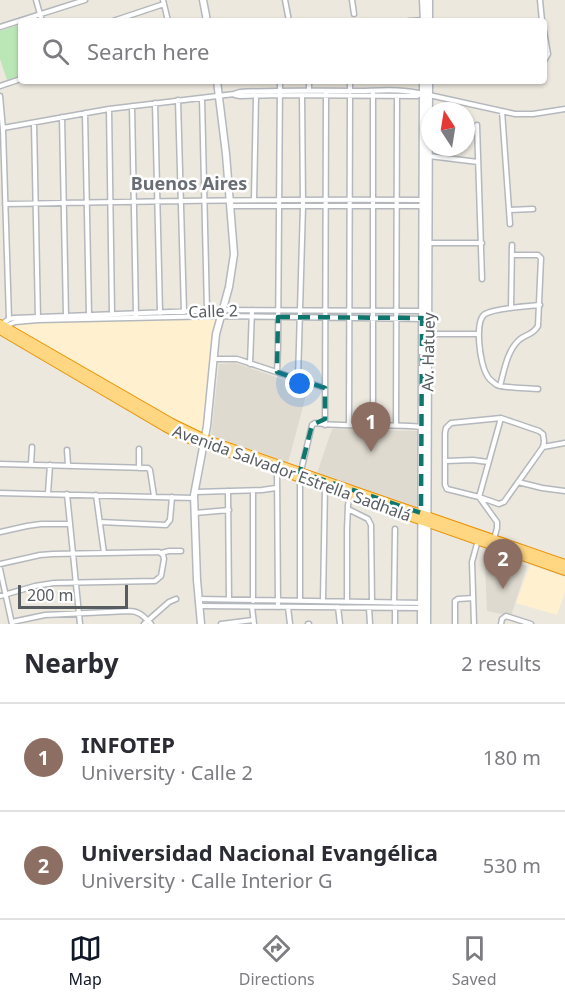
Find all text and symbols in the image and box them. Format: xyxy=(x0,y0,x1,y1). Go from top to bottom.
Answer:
search box xyxy=(18,18,547,84)
icon: search xyxy=(39,35,72,68)
text: Search here xyxy=(87,36,209,66)
north arrow xyxy=(421,102,475,156)
district label: Buenos Aires xyxy=(131,171,247,195)
street label: Calle 2 xyxy=(188,299,238,323)
street label: Av. Hatuey xyxy=(416,311,440,392)
your location xyxy=(285,369,314,398)
pin: 1 xyxy=(352,402,391,452)
street label: Avenida Salvador Estrella Sadhalá xyxy=(170,420,414,526)
pin: 2 xyxy=(484,540,522,589)
scale bar xyxy=(18,582,128,610)
text: 200 m xyxy=(27,584,74,606)
text: Nearby xyxy=(24,645,119,681)
text: 2 results xyxy=(461,650,541,677)
text: INFOTEP xyxy=(81,729,175,759)
text: 1 xyxy=(38,744,49,771)
text: 180 m xyxy=(483,744,541,771)
text: University · Calle 2 xyxy=(81,759,253,786)
text: Universidad Nacional Evangélica xyxy=(81,837,438,867)
text: 2 xyxy=(38,852,49,879)
text: 530 m xyxy=(483,852,541,879)
text: University · Calle Interior G xyxy=(81,867,333,894)
tab: Map xyxy=(68,932,102,990)
tab: Directions xyxy=(239,932,315,990)
tab: Saved xyxy=(452,932,496,990)

